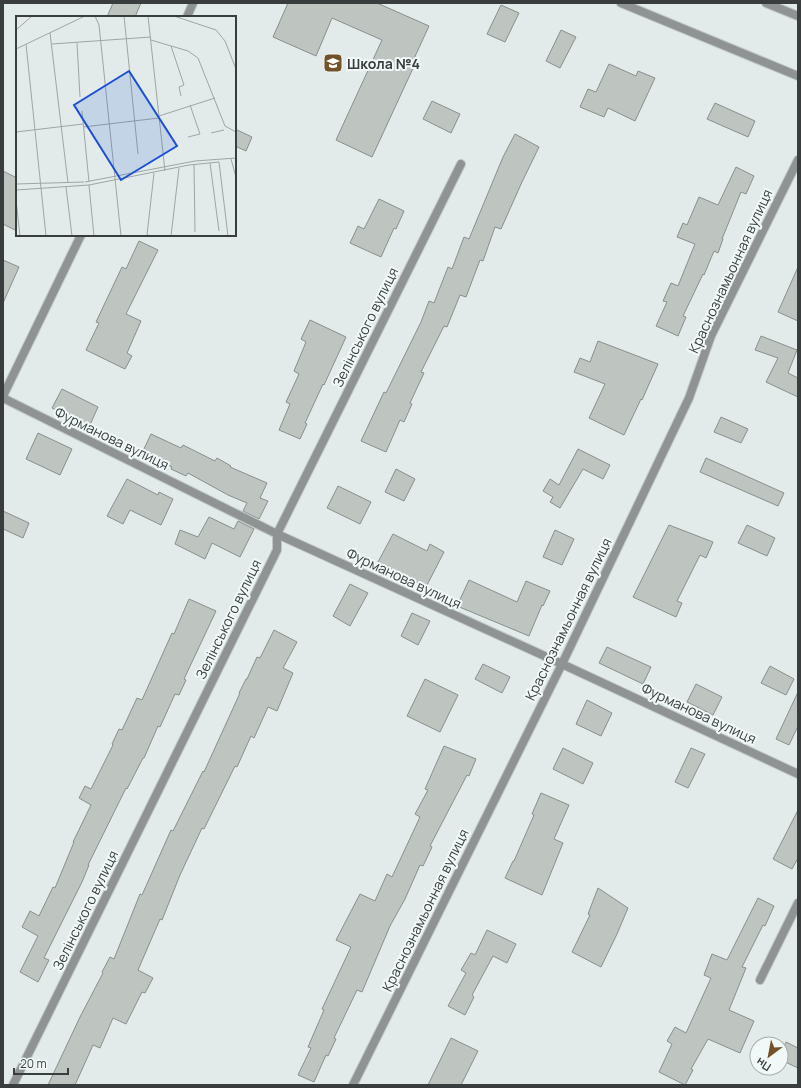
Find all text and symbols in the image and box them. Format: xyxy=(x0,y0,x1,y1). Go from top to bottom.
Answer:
inset map xyxy=(16,16,236,236)
school or university icon: Школа №4 xyxy=(322,52,344,74)
place label: Школа №4 xyxy=(347,54,420,73)
street label: Краснознамьонная вулиця xyxy=(684,186,776,356)
street label: Зелінського вулиця xyxy=(328,264,402,390)
street label: Фурманова вулиця xyxy=(52,402,172,474)
street label: Краснознамьонная вулиця xyxy=(520,534,616,704)
street label: Фурманова вулиця xyxy=(343,543,465,613)
street label: Зелінського вулиця xyxy=(191,556,265,682)
street label: Фурманова вулиця xyxy=(638,678,760,748)
street label: Краснознамьонная вулиця xyxy=(377,825,473,995)
street label: Зелінського вулиця xyxy=(48,847,122,973)
north arrow xyxy=(749,1036,789,1076)
scale bar xyxy=(14,1050,68,1076)
text: 20 m xyxy=(20,1055,47,1072)
text: Пн xyxy=(753,1055,774,1075)

